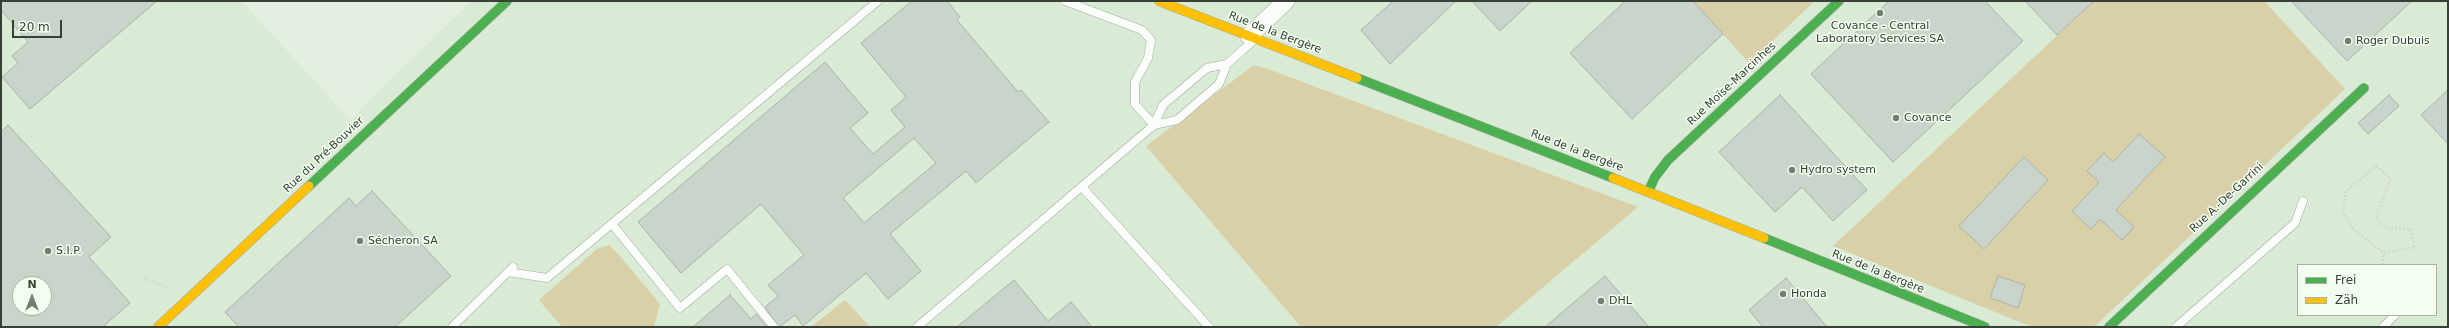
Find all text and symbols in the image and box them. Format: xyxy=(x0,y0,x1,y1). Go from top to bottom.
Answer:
marker: Covance - Central Laboratory Services SA xyxy=(1875,8,1885,18)
street label: Rue de la Bergère xyxy=(1227,9,1323,57)
scale bar xyxy=(14,12,64,38)
place label: Covance - Central Laboratory Services SA xyxy=(1816,19,1944,45)
text: 20 m xyxy=(19,20,50,34)
place label: Roger Dubuis xyxy=(2356,34,2430,48)
marker: Roger Dubuis xyxy=(2343,36,2353,46)
street label: Rue Moïse-Marcinhes xyxy=(1685,40,1779,128)
place label: Covance xyxy=(1904,111,1951,125)
marker: Covance xyxy=(1891,113,1901,123)
street label: Rue du Pré-Bouvier xyxy=(281,114,367,196)
street label: Rue de la Bergère xyxy=(1529,127,1625,175)
street label: Rue A.-De-Garrini xyxy=(2187,160,2267,236)
place label: Hydro system xyxy=(1800,163,1876,177)
marker: Hydro system xyxy=(1787,165,1797,175)
place label: Sécheron SA xyxy=(368,234,438,248)
marker: Sécheron SA xyxy=(355,236,365,246)
place label: S.I.P. xyxy=(56,244,82,258)
marker: S.I.P. xyxy=(43,246,53,256)
street label: Rue de la Bergère xyxy=(1830,247,1926,297)
legend xyxy=(2297,264,2437,316)
text: Frei xyxy=(2335,273,2356,287)
north arrow xyxy=(12,276,52,316)
text: N xyxy=(27,278,37,291)
place label: Honda xyxy=(1791,287,1827,301)
marker: Honda xyxy=(1778,289,1788,299)
text: Zäh xyxy=(2335,293,2358,307)
place label: DHL xyxy=(1609,294,1632,308)
marker: DHL xyxy=(1596,296,1606,306)

